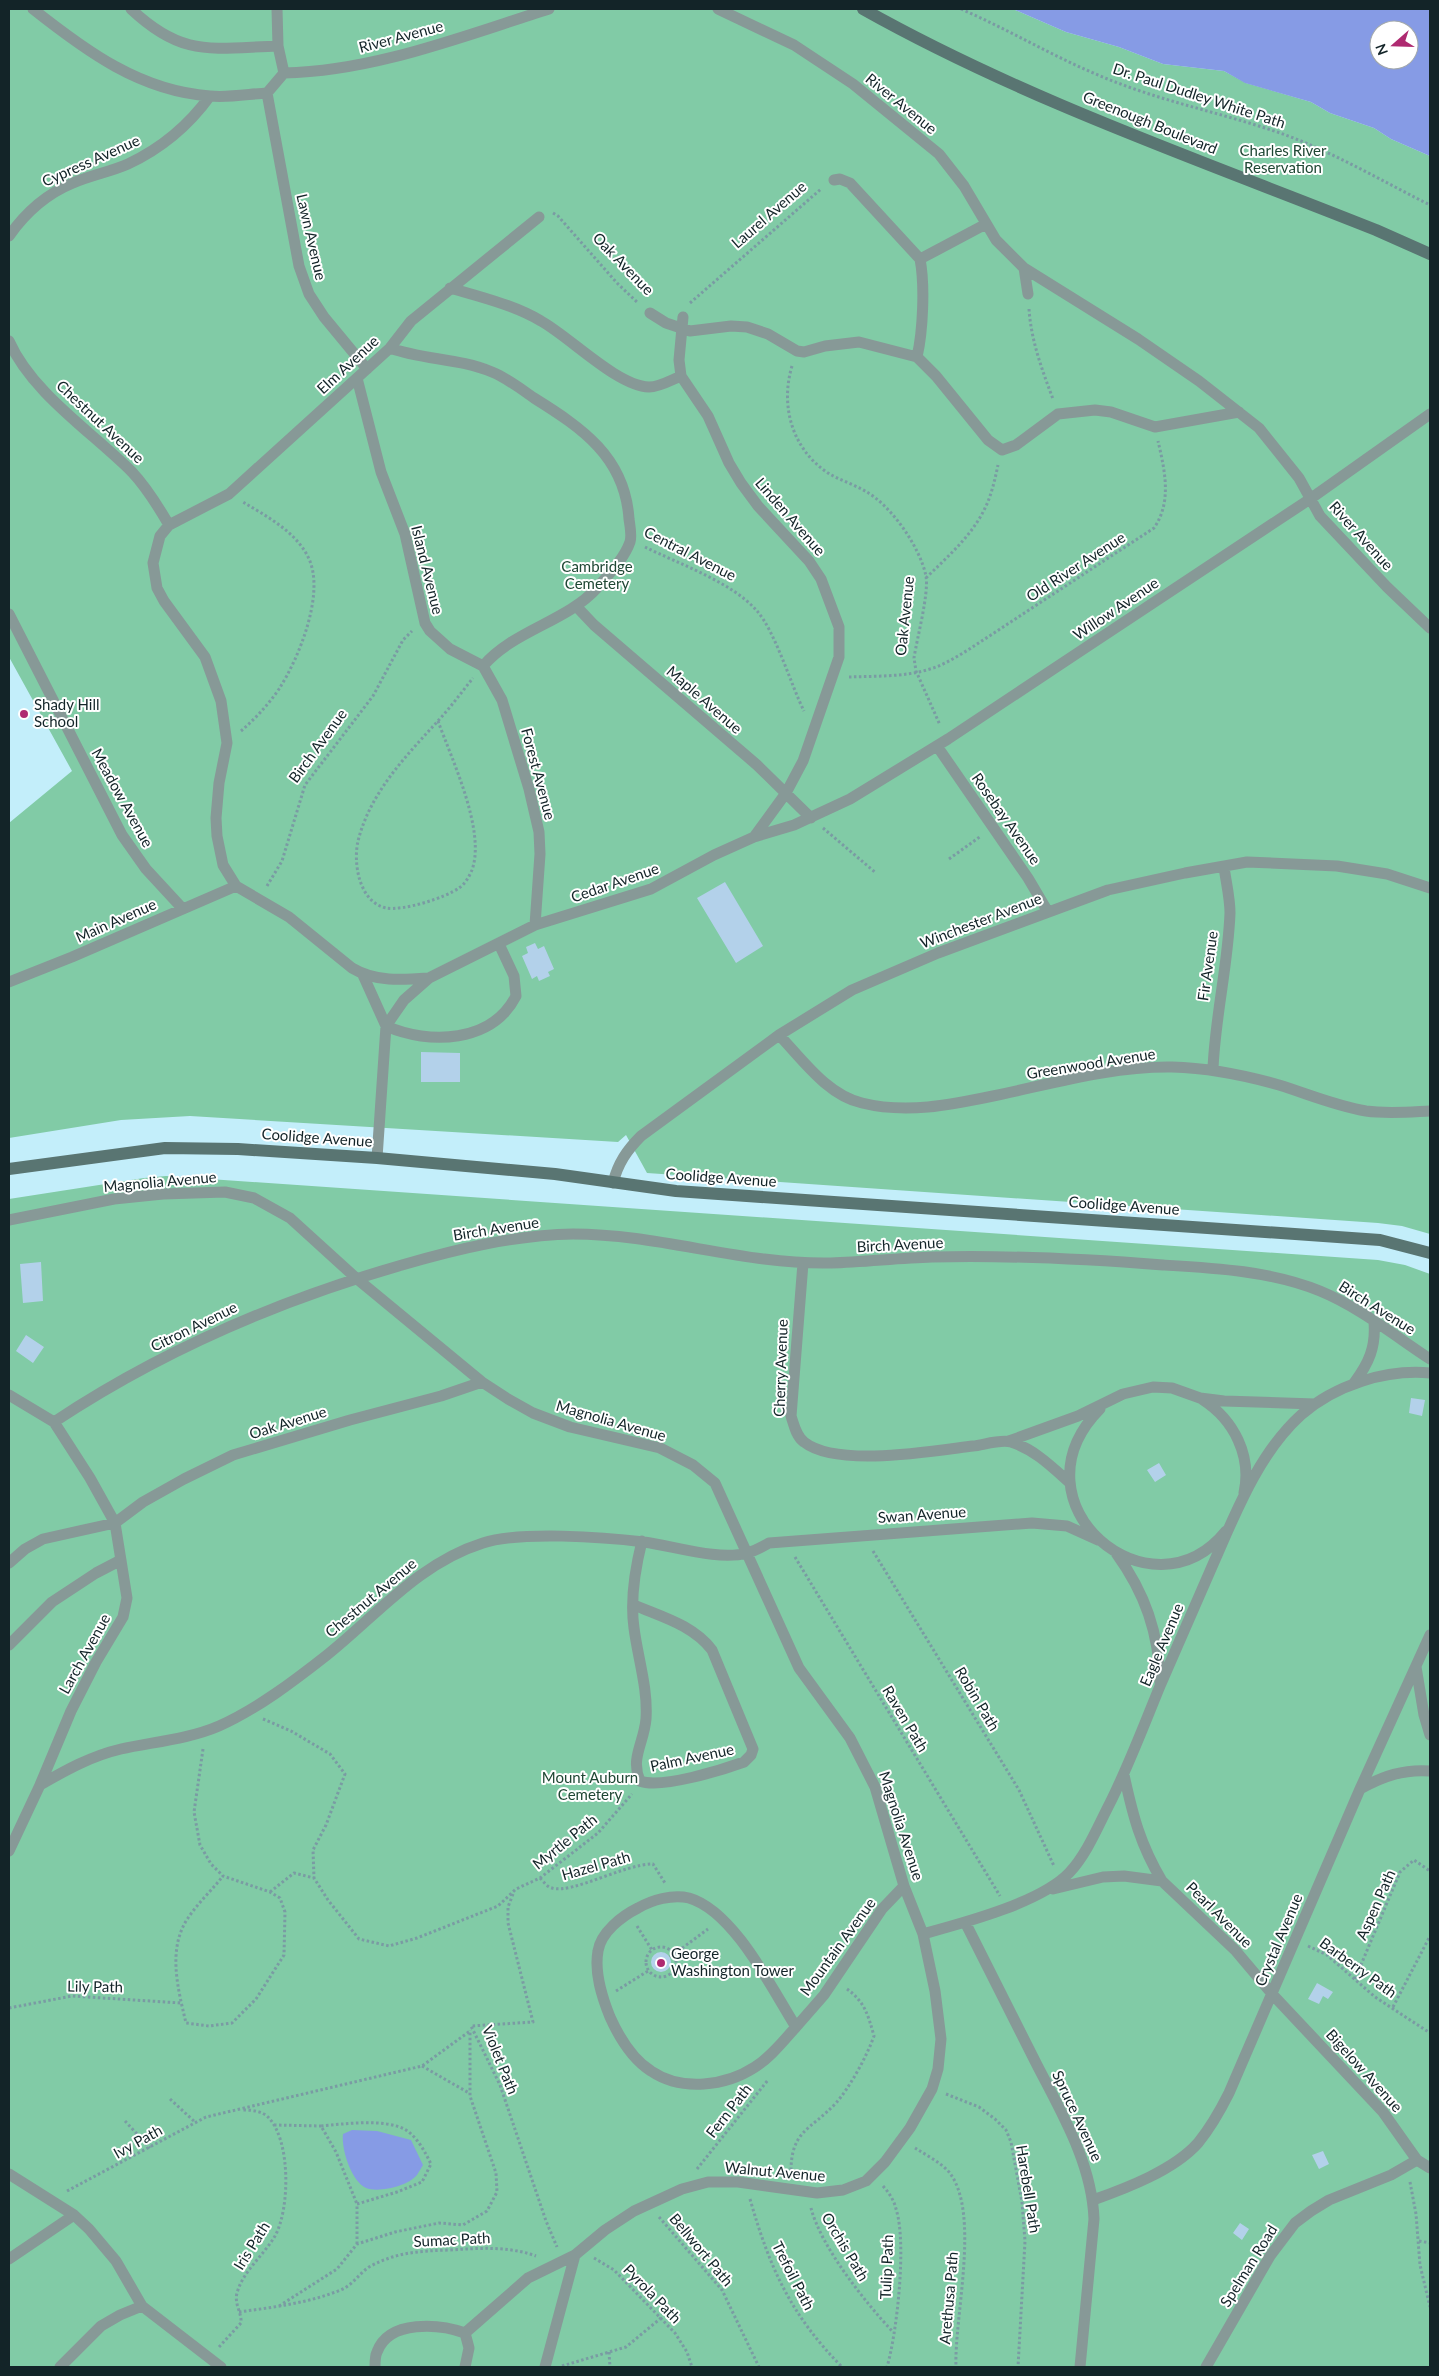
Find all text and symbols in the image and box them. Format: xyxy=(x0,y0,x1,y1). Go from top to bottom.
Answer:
street label: River Avenue xyxy=(357,16,445,56)
north arrow xyxy=(1369,20,1419,70)
text: N xyxy=(1371,42,1391,58)
street label: Dr. Paul Dudley White Path xyxy=(1111,59,1288,131)
street label: River Avenue xyxy=(862,69,941,137)
street label: Greenough Boulevard xyxy=(1081,87,1220,157)
street label: Cypress Avenue xyxy=(39,130,142,190)
park label: Charles River Reservation xyxy=(1240,141,1327,176)
street label: Laurel Avenue xyxy=(727,177,809,252)
street label: Lawn Avenue xyxy=(293,192,331,282)
street label: Oak Avenue xyxy=(589,228,658,298)
street label: Elm Avenue xyxy=(313,331,382,397)
street label: Chestnut Avenue xyxy=(53,376,148,467)
street label: Linden Avenue xyxy=(752,474,830,559)
street label: River Avenue xyxy=(1326,497,1397,574)
street label: Central Avenue xyxy=(641,522,739,584)
street label: Island Avenue xyxy=(408,523,448,616)
street label: Old River Avenue xyxy=(1023,527,1128,605)
park label: Cambridge Cemetery xyxy=(561,557,633,592)
street label: Willow Avenue xyxy=(1069,573,1162,643)
street label: Oak Avenue xyxy=(891,575,917,657)
street label: Maple Avenue xyxy=(663,662,746,737)
place label: Shady Hill School xyxy=(34,695,99,730)
street label: Birch Avenue xyxy=(284,705,350,786)
marker: Shady Hill School xyxy=(18,708,30,720)
street label: Forest Avenue xyxy=(518,726,560,822)
street label: Meadow Avenue xyxy=(88,745,158,850)
street label: Rosebay Avenue xyxy=(969,769,1045,868)
street label: Cedar Avenue xyxy=(568,859,661,906)
street label: Winchester Avenue xyxy=(917,889,1044,952)
street label: Main Avenue xyxy=(73,894,159,946)
street label: Fir Avenue xyxy=(1193,930,1221,1002)
street label: Greenwood Avenue xyxy=(1025,1044,1157,1082)
street label: Coolidge Avenue xyxy=(261,1124,373,1150)
street label: Coolidge Avenue xyxy=(665,1164,777,1190)
street label: Magnolia Avenue xyxy=(103,1167,217,1195)
street label: Coolidge Avenue xyxy=(1068,1192,1180,1218)
street label: Birch Avenue xyxy=(452,1212,540,1244)
street label: Birch Avenue xyxy=(856,1233,944,1255)
street label: Birch Avenue xyxy=(1336,1277,1419,1338)
street label: Citron Avenue xyxy=(147,1297,240,1355)
street label: Cherry Avenue xyxy=(769,1319,791,1417)
street label: Magnolia Avenue xyxy=(554,1396,668,1444)
street label: Oak Avenue xyxy=(247,1402,329,1442)
street label: Swan Avenue xyxy=(877,1502,967,1526)
street label: Chestnut Avenue xyxy=(321,1554,420,1641)
street label: Eagle Avenue xyxy=(1136,1600,1187,1689)
street label: Larch Avenue xyxy=(55,1610,114,1697)
street label: Robin Path xyxy=(952,1663,1004,1734)
street label: Raven Path xyxy=(879,1682,933,1755)
street label: Palm Avenue xyxy=(648,1739,735,1775)
park label: Mount Auburn Cemetery xyxy=(542,1768,638,1803)
street label: Magnolia Avenue xyxy=(876,1769,928,1882)
street label: Myrtle Path xyxy=(529,1810,600,1873)
street label: Hazel Path xyxy=(559,1847,632,1883)
street label: Aspen Path xyxy=(1352,1867,1399,1943)
street label: Pearl Avenue xyxy=(1183,1878,1257,1951)
street label: Crystal Avenue xyxy=(1250,1891,1306,1989)
street label: Mountain Avenue xyxy=(796,1894,879,1999)
street label: Barberry Path xyxy=(1317,1933,1401,2001)
place label: George Washington Tower xyxy=(671,1944,794,1979)
marker: George Washington Tower xyxy=(655,1957,667,1969)
street label: Lily Path xyxy=(67,1977,123,1995)
street label: Violet Path xyxy=(479,2023,523,2097)
street label: Bigelow Avenue xyxy=(1323,2025,1407,2115)
street label: Spruce Avenue xyxy=(1049,2067,1107,2164)
street label: Fern Path xyxy=(702,2080,755,2141)
street label: Ivy Path xyxy=(110,2120,165,2162)
street label: Harebell Path xyxy=(1013,2144,1045,2234)
street label: Walnut Avenue xyxy=(724,2158,826,2184)
street label: Bellwort Path xyxy=(666,2209,737,2289)
street label: Orchis Path xyxy=(818,2209,873,2284)
street label: Iris Path xyxy=(229,2218,273,2273)
street label: Spelman Road xyxy=(1216,2221,1280,2310)
street label: Sumac Path xyxy=(413,2228,491,2250)
street label: Tulip Path xyxy=(876,2234,896,2300)
street label: Trefoil Path xyxy=(769,2238,819,2313)
street label: Arethusa Path xyxy=(935,2251,961,2345)
street label: Pyrola Path xyxy=(620,2260,685,2327)

